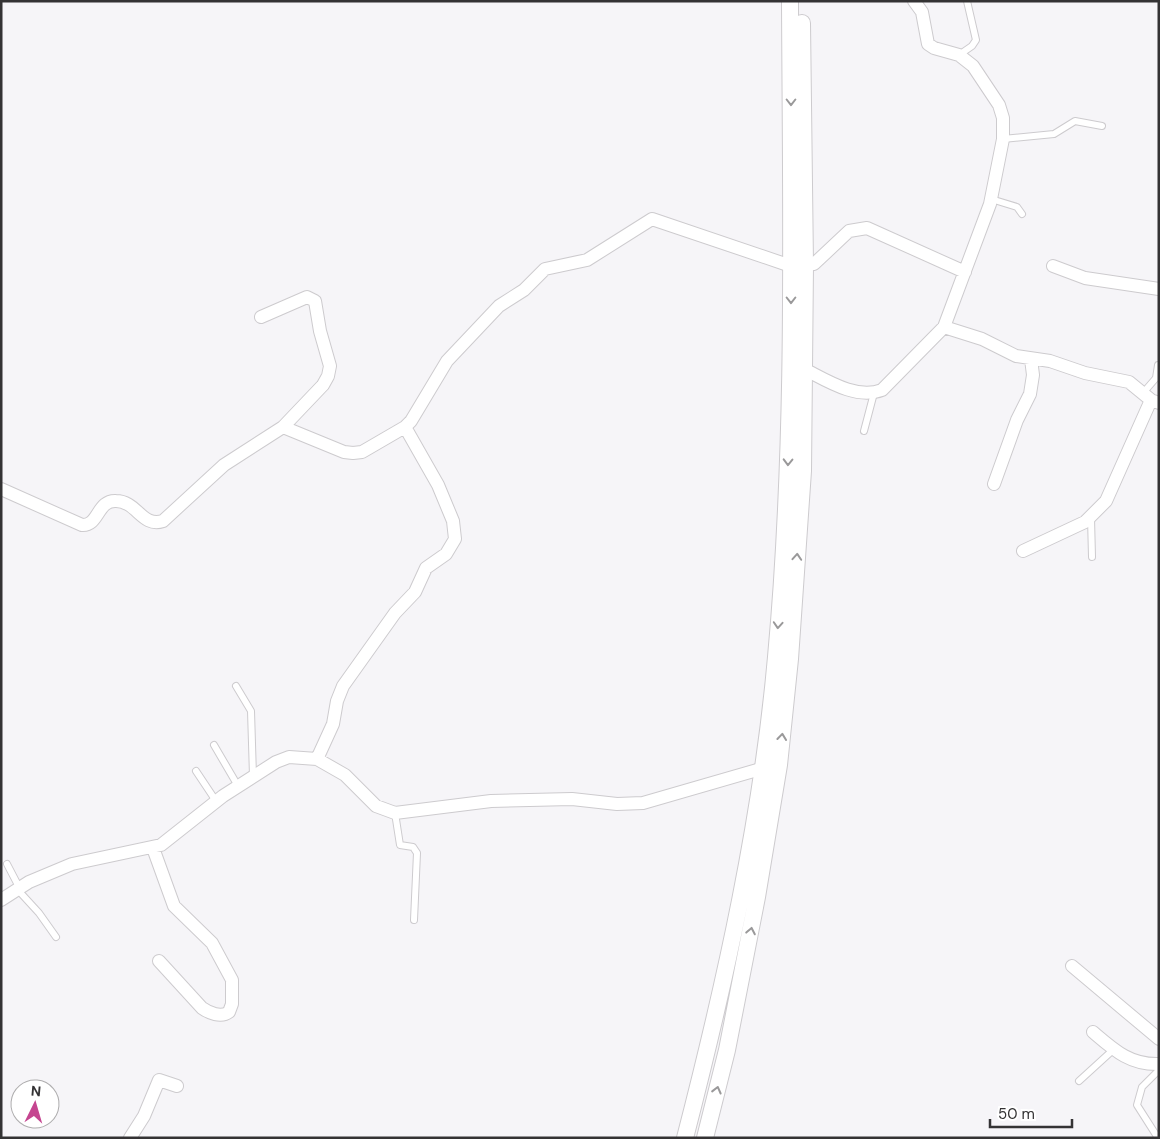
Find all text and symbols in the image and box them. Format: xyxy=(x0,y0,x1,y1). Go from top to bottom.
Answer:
one-way arrow xyxy=(786,99,796,107)
one-way arrow xyxy=(786,296,796,304)
one-way arrow xyxy=(783,459,793,467)
one-way arrow xyxy=(791,553,802,561)
one-way arrow xyxy=(773,621,784,629)
one-way arrow xyxy=(776,732,787,740)
one-way arrow xyxy=(745,927,755,936)
north arrow xyxy=(10,1079,60,1129)
text: N xyxy=(30,1082,42,1100)
one-way arrow xyxy=(711,1086,722,1095)
scale bar xyxy=(990,1096,1072,1128)
text: 50 m xyxy=(998,1104,1035,1124)

